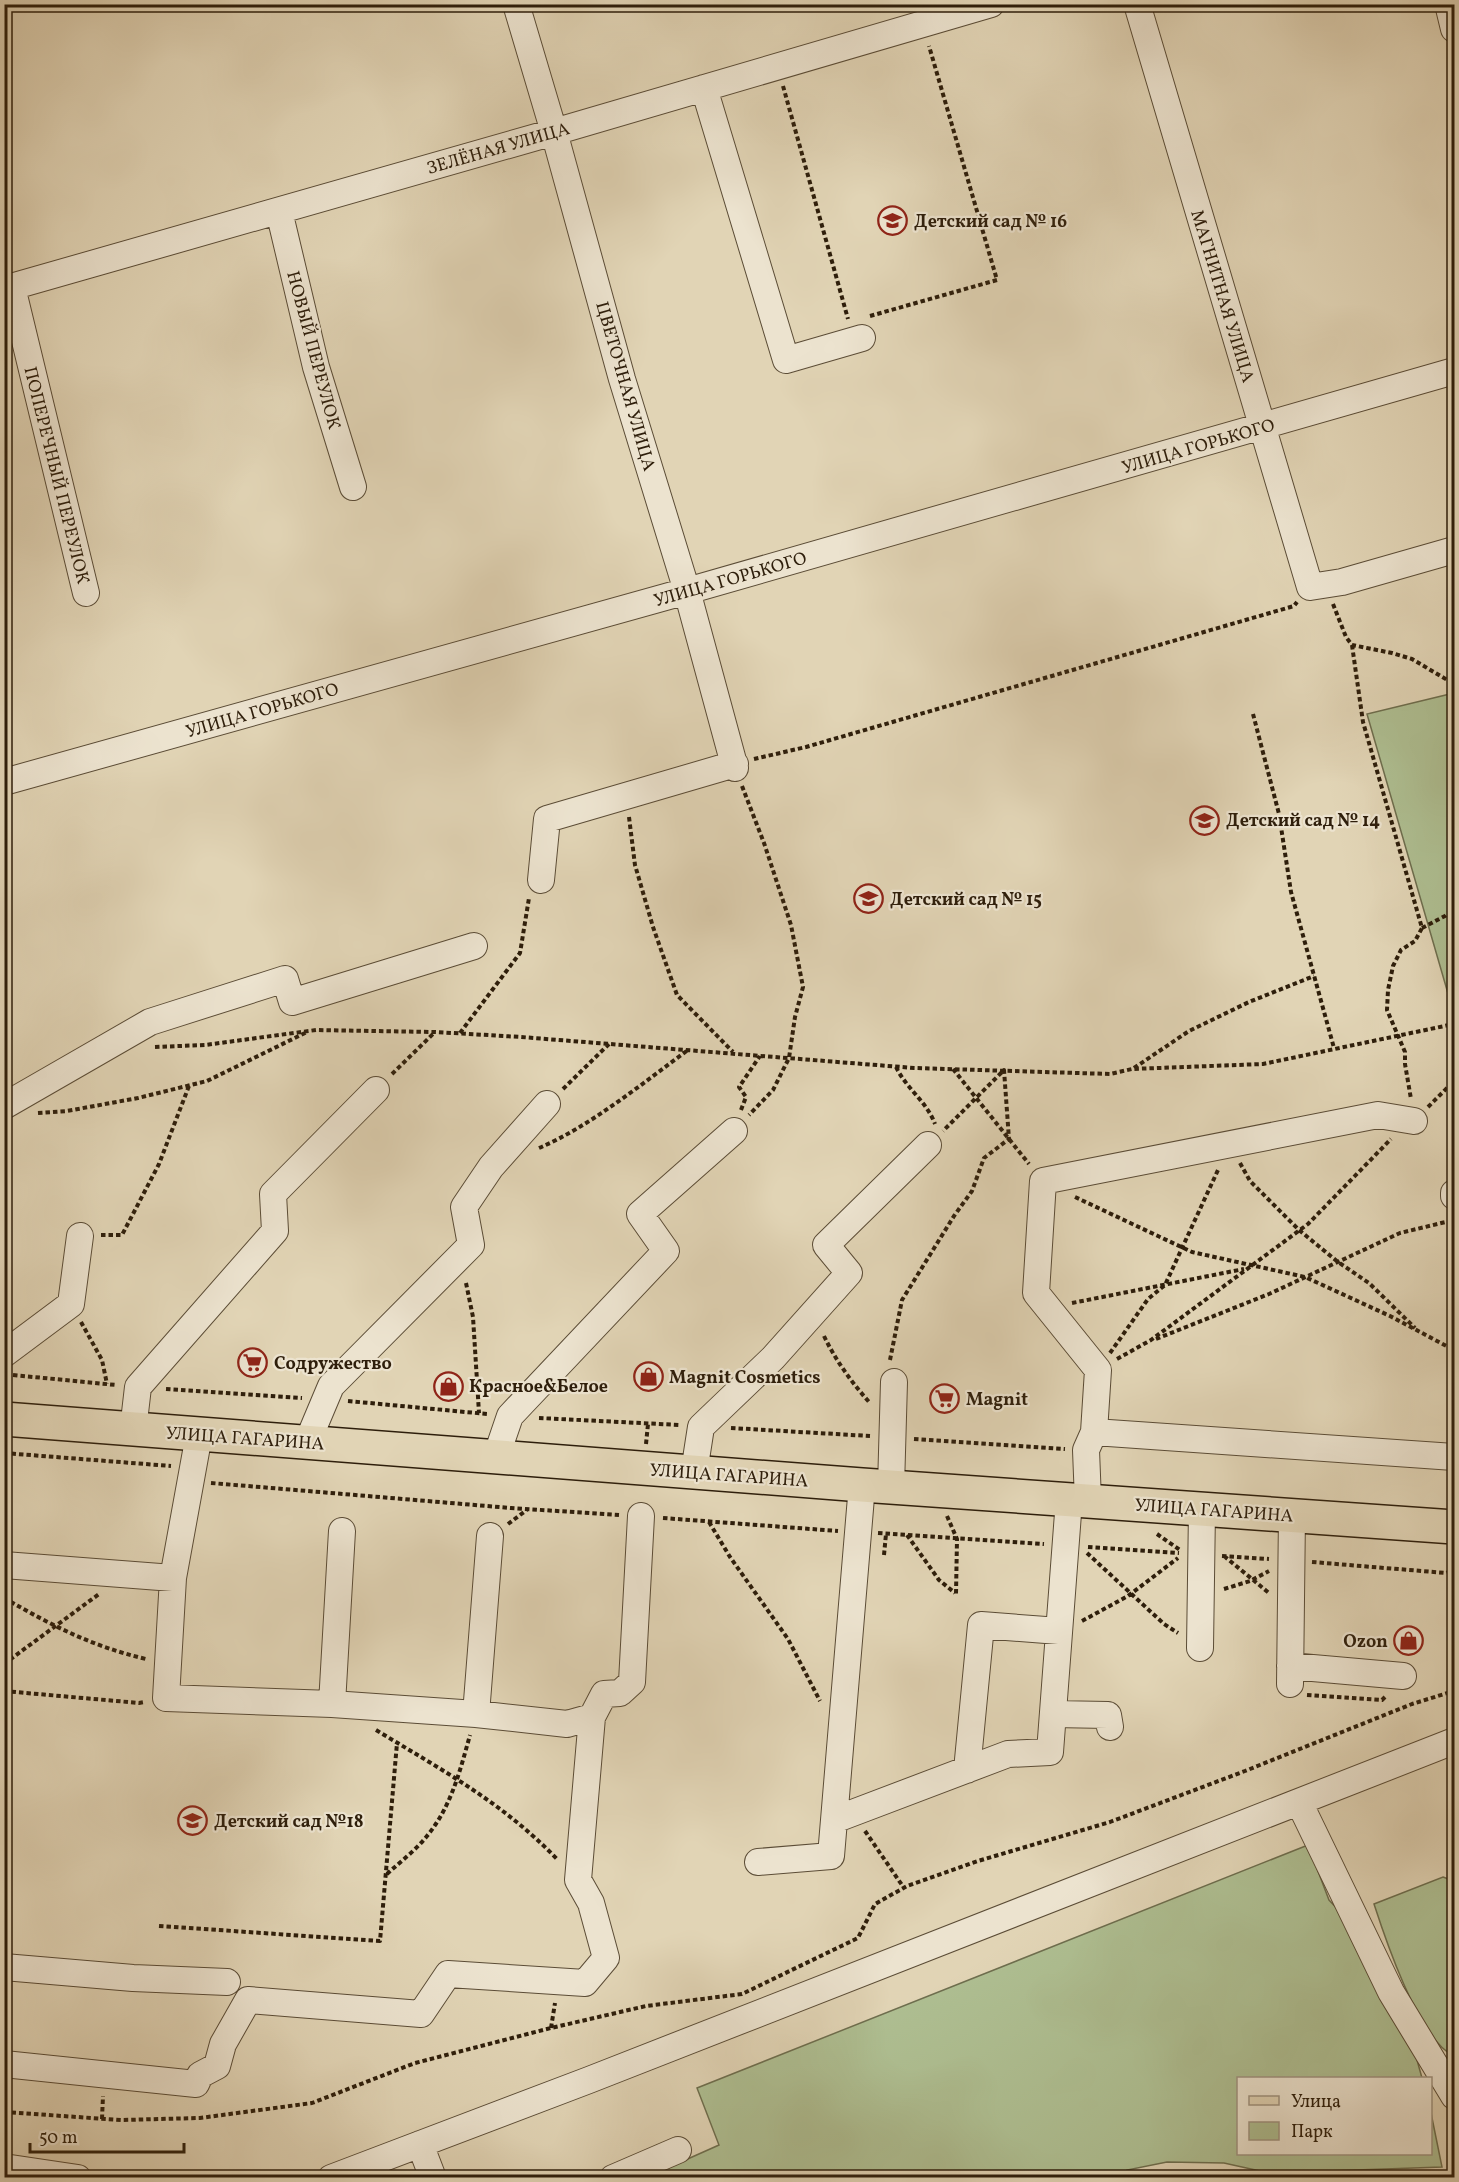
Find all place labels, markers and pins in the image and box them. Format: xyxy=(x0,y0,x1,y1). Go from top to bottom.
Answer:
school or university icon: Детский сад № 16 xyxy=(877,205,909,237)
place label: Детский сад № 16 xyxy=(914,210,1067,235)
school or university icon: Детский сад № 14 xyxy=(1189,804,1221,836)
place label: Детский сад № 14 xyxy=(1226,809,1380,834)
school or university icon: Детский сад № 15 xyxy=(853,883,885,915)
place label: Детский сад № 15 xyxy=(890,888,1042,913)
supermarket icon: Содружество xyxy=(237,1347,269,1379)
place label: Содружество xyxy=(274,1352,392,1377)
shop icon: Magnit Cosmetics xyxy=(632,1361,664,1393)
place label: Magnit Cosmetics xyxy=(669,1366,821,1391)
shop icon: Красное&Белое xyxy=(432,1370,464,1402)
place label: Красное&Белое xyxy=(469,1375,608,1400)
supermarket icon: Magnit xyxy=(929,1383,961,1415)
place label: Magnit xyxy=(966,1388,1028,1413)
shop icon: Ozon xyxy=(1393,1625,1425,1657)
place label: Ozon xyxy=(1343,1630,1388,1655)
school or university icon: Детский сад №18 xyxy=(177,1805,209,1837)
place label: Детский сад №18 xyxy=(214,1810,363,1835)

